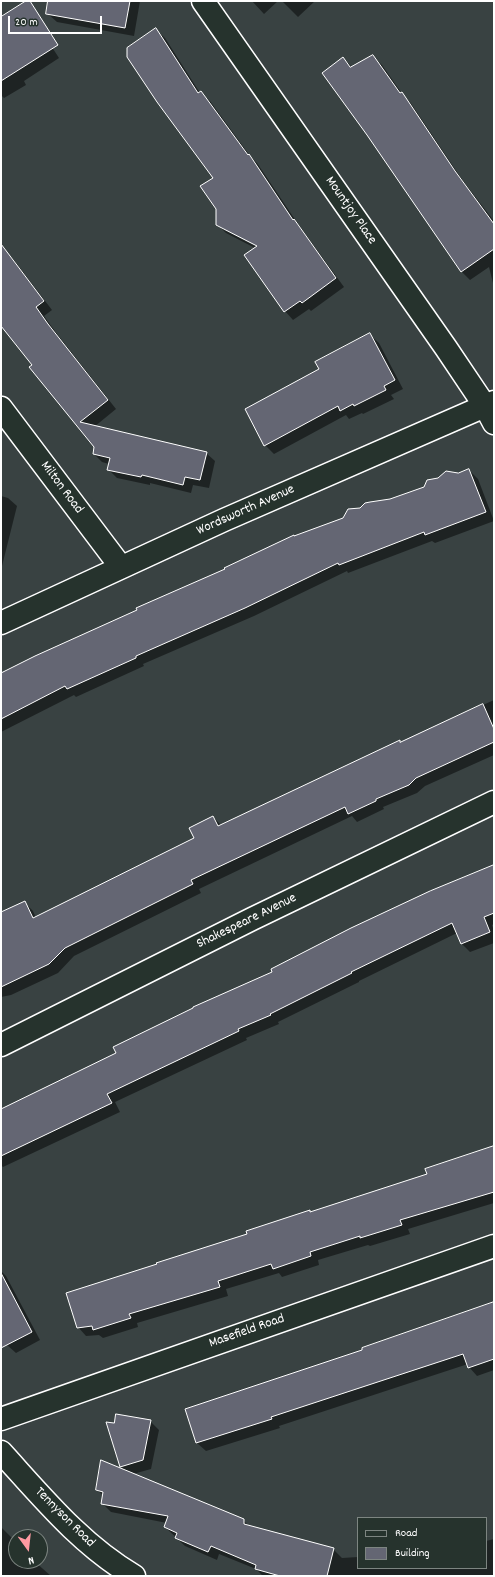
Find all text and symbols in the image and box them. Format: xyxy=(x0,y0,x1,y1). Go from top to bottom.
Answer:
scale bar xyxy=(10,8,104,34)
text: 20 m xyxy=(15,14,38,31)
street label: Mountjoy Place xyxy=(320,174,380,248)
street label: Milton Road xyxy=(36,458,86,518)
street label: Wordsworth Avenue xyxy=(194,482,298,540)
street label: Shakespeare Avenue xyxy=(194,891,300,953)
street label: Masefield Road xyxy=(207,1311,287,1353)
street label: Tennyson Road xyxy=(30,1484,98,1552)
legend xyxy=(357,1517,487,1569)
text: Road xyxy=(395,1525,417,1542)
north arrow xyxy=(8,1529,48,1569)
text: Building xyxy=(395,1545,430,1562)
text: N xyxy=(26,1551,36,1568)

